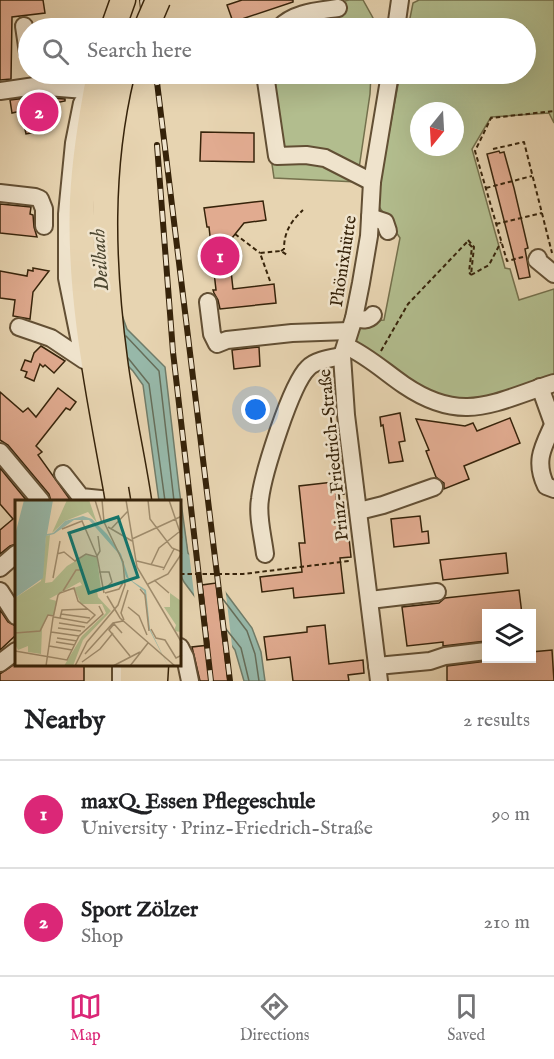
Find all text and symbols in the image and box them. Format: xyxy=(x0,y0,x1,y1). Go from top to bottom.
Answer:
search box xyxy=(18,18,536,84)
icon: search xyxy=(39,35,72,68)
text: Search here xyxy=(87,37,192,65)
pin: 2 xyxy=(20,90,58,134)
north arrow xyxy=(410,102,464,156)
street label: Phönixhütte xyxy=(326,214,363,309)
water label: Deilbach xyxy=(86,227,115,292)
pin: 1 xyxy=(200,234,240,278)
street label: Prinz-Friedrich-Straße xyxy=(314,368,355,542)
your location xyxy=(241,395,270,424)
inset map xyxy=(15,500,182,666)
map controls xyxy=(482,609,536,663)
button: layers xyxy=(482,609,536,663)
text: Nearby xyxy=(24,704,105,737)
text: 2 results xyxy=(463,708,530,733)
text: maxQ. Essen Pflegeschule xyxy=(81,788,315,816)
text: 1 xyxy=(40,802,47,827)
text: 90 m xyxy=(492,802,530,827)
text: University · Prinz-Friedrich-Straße xyxy=(81,816,373,841)
text: Sport Zölzer xyxy=(81,896,198,924)
text: 2 xyxy=(39,910,48,935)
text: 210 m xyxy=(484,910,530,935)
text: Shop xyxy=(81,924,123,949)
tab: Map xyxy=(69,990,102,1046)
tab: Directions xyxy=(240,990,309,1046)
tab: Saved xyxy=(447,990,485,1046)

